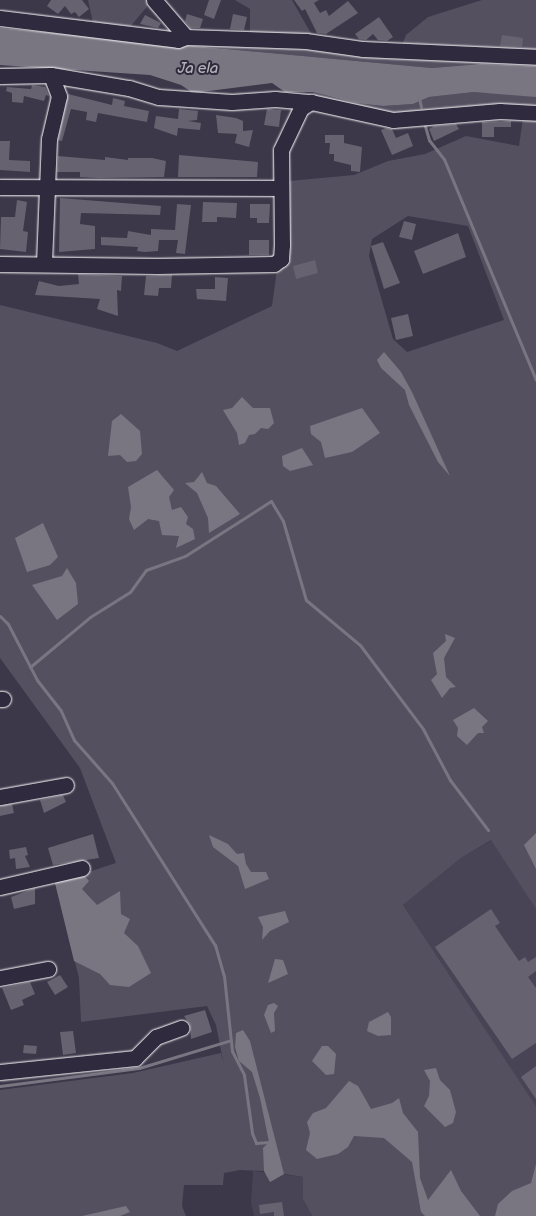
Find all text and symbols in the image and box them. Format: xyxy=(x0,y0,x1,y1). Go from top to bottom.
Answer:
water label: Ja ela xyxy=(178,60,218,78)

